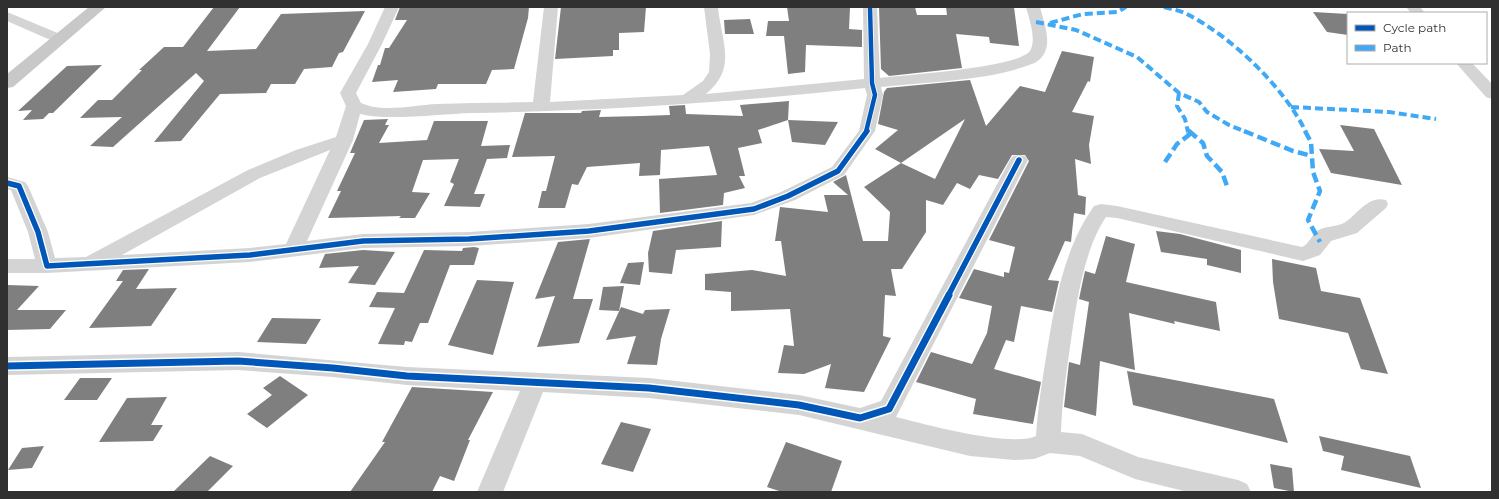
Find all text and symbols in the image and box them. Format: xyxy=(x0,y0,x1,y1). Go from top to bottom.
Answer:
legend xyxy=(1347,12,1487,64)
text: Cycle path xyxy=(1383,20,1446,35)
text: Path xyxy=(1383,40,1412,55)

